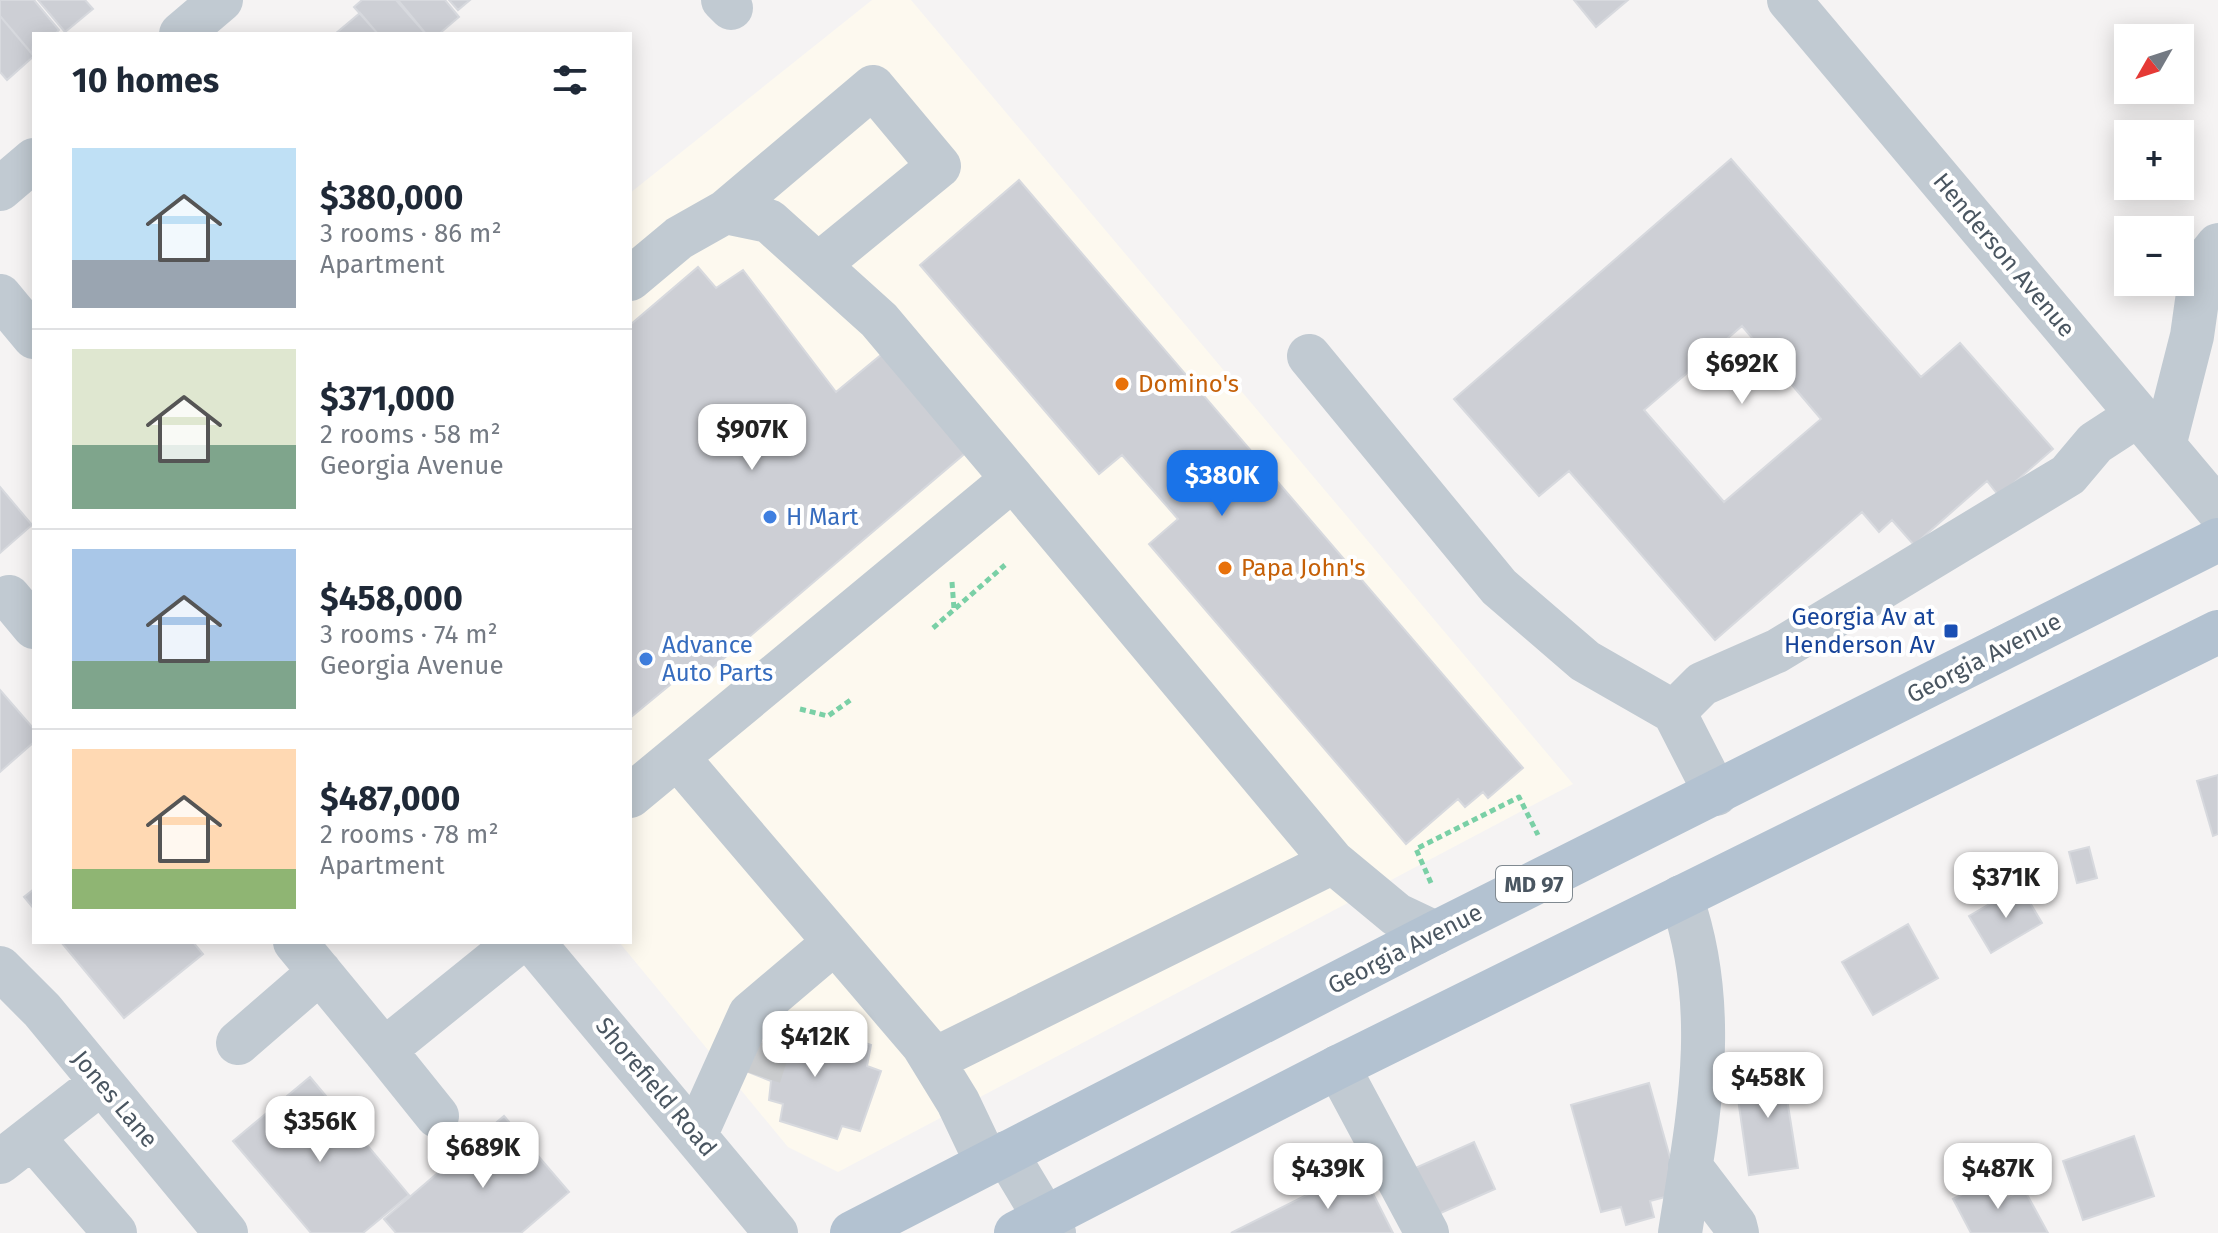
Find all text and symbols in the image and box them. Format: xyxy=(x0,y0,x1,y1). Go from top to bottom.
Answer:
north arrow xyxy=(2114,24,2194,104)
map controls xyxy=(2114,24,2194,296)
icon: filters xyxy=(548,58,592,102)
text: 10 homes xyxy=(72,60,219,101)
button: + xyxy=(2114,120,2194,200)
street label: Henderson Avenue xyxy=(1927,167,2081,343)
text: $380,000 xyxy=(320,177,463,218)
icon: home xyxy=(136,180,232,276)
button: − xyxy=(2114,216,2194,296)
text: 3 rooms · 86 m² xyxy=(320,218,502,249)
text: Apartment xyxy=(320,249,445,280)
pin: $692K xyxy=(1686,338,1798,406)
text: $692K xyxy=(1706,348,1778,379)
place label: Domino's xyxy=(1138,370,1239,398)
marker: Domino's xyxy=(1113,375,1131,393)
text: $371,000 xyxy=(320,378,455,419)
icon: home xyxy=(136,381,232,477)
pin: $907K xyxy=(696,404,808,472)
text: $907K xyxy=(716,414,788,445)
text: 2 rooms · 58 m² xyxy=(320,419,501,450)
text: Georgia Avenue xyxy=(320,450,504,481)
pin: $380K xyxy=(1166,450,1278,518)
text: $380K xyxy=(1185,460,1259,491)
place label: H Mart xyxy=(786,503,859,531)
marker: H Mart xyxy=(761,508,779,526)
place label: Papa John's xyxy=(1241,554,1366,582)
marker: Papa John's xyxy=(1216,559,1234,577)
text: $458,000 xyxy=(320,578,463,619)
icon: home xyxy=(136,581,232,677)
place label: Georgia Av at Henderson Av xyxy=(1784,603,1935,659)
street label: Georgia Avenue xyxy=(1902,607,2066,709)
text: 3 rooms · 74 m² xyxy=(320,619,498,650)
marker: Georgia Av at Henderson Av xyxy=(1942,622,1960,640)
place label: Advance Auto Parts xyxy=(662,631,773,687)
text: Georgia Avenue xyxy=(320,650,504,681)
marker: Advance Auto Parts xyxy=(637,650,655,668)
text: $487,000 xyxy=(320,778,460,819)
icon: home xyxy=(136,781,232,877)
text: 2 rooms · 78 m² xyxy=(320,819,499,850)
text: Apartment xyxy=(320,850,445,881)
pin: $371K xyxy=(1950,852,2062,920)
text: $371K xyxy=(1972,862,2040,893)
road number: MD 97 xyxy=(1496,866,1572,902)
street label: Georgia Avenue xyxy=(1323,898,1487,1000)
pin: $412K xyxy=(759,1011,871,1079)
street label: Shorefield Road xyxy=(590,1012,722,1162)
text: $412K xyxy=(780,1021,850,1052)
street label: Jones Lane xyxy=(66,1045,164,1153)
pin: $458K xyxy=(1712,1052,1824,1120)
text: $458K xyxy=(1731,1062,1805,1093)
pin: $356K xyxy=(264,1096,376,1164)
text: $356K xyxy=(284,1106,356,1137)
pin: $689K xyxy=(427,1122,539,1190)
text: $689K xyxy=(446,1132,520,1163)
pin: $439K xyxy=(1272,1143,1384,1211)
pin: $487K xyxy=(1942,1143,2054,1211)
text: $439K xyxy=(1292,1153,1364,1184)
text: $487K xyxy=(1962,1153,2034,1184)

